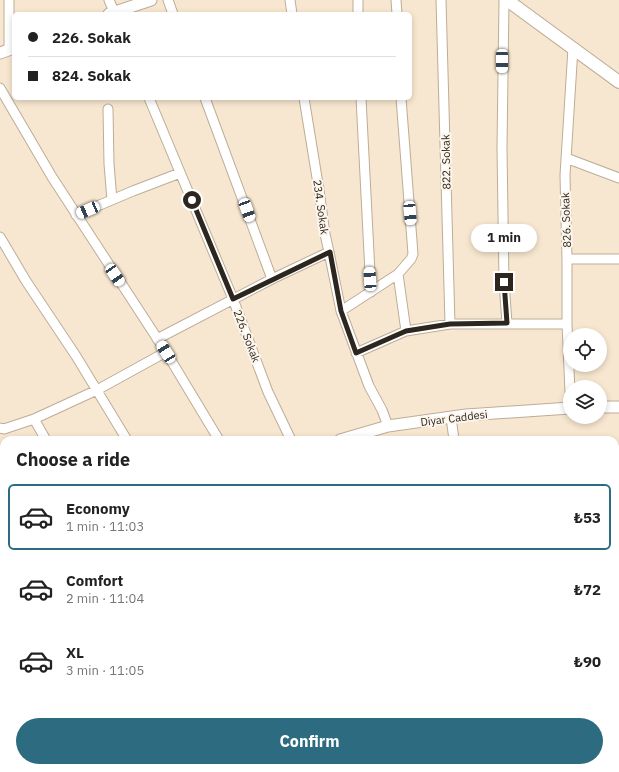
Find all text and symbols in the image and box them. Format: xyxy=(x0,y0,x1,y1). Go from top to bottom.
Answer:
text: 226. Sokak xyxy=(52,28,131,47)
car xyxy=(496,49,508,73)
text: 824. Sokak xyxy=(52,66,131,85)
street label: 822. Sokak xyxy=(439,134,453,190)
street label: 234. Sokak xyxy=(310,179,332,236)
route start xyxy=(183,191,201,209)
street label: 826. Sokak xyxy=(558,192,574,248)
car xyxy=(237,197,257,223)
car xyxy=(75,200,101,220)
car xyxy=(403,201,417,225)
callout: 1 min xyxy=(471,224,537,252)
text: 1 min xyxy=(487,229,521,246)
car xyxy=(103,262,127,288)
car xyxy=(363,267,377,291)
route end xyxy=(495,273,513,291)
street label: 226. Sokak xyxy=(231,308,264,365)
map controls xyxy=(563,328,607,424)
button: locate xyxy=(563,328,607,372)
car xyxy=(155,339,177,365)
button: layers xyxy=(563,380,607,424)
street label: Diyar Caddesi xyxy=(420,407,488,429)
text: Choose a ride xyxy=(16,448,130,471)
icon: car xyxy=(18,499,54,535)
text: Economy xyxy=(66,499,130,518)
text: ₺53 xyxy=(574,508,601,527)
text: 1 min · 11:03 xyxy=(66,518,144,535)
icon: car xyxy=(18,571,54,607)
text: Comfort xyxy=(66,571,123,590)
text: ₺72 xyxy=(574,580,601,599)
text: 2 min · 11:04 xyxy=(66,590,144,607)
icon: car xyxy=(18,643,54,679)
text: XL xyxy=(66,643,84,662)
text: ₺90 xyxy=(574,652,601,671)
text: 3 min · 11:05 xyxy=(66,662,144,679)
button: Confirm xyxy=(16,718,603,764)

